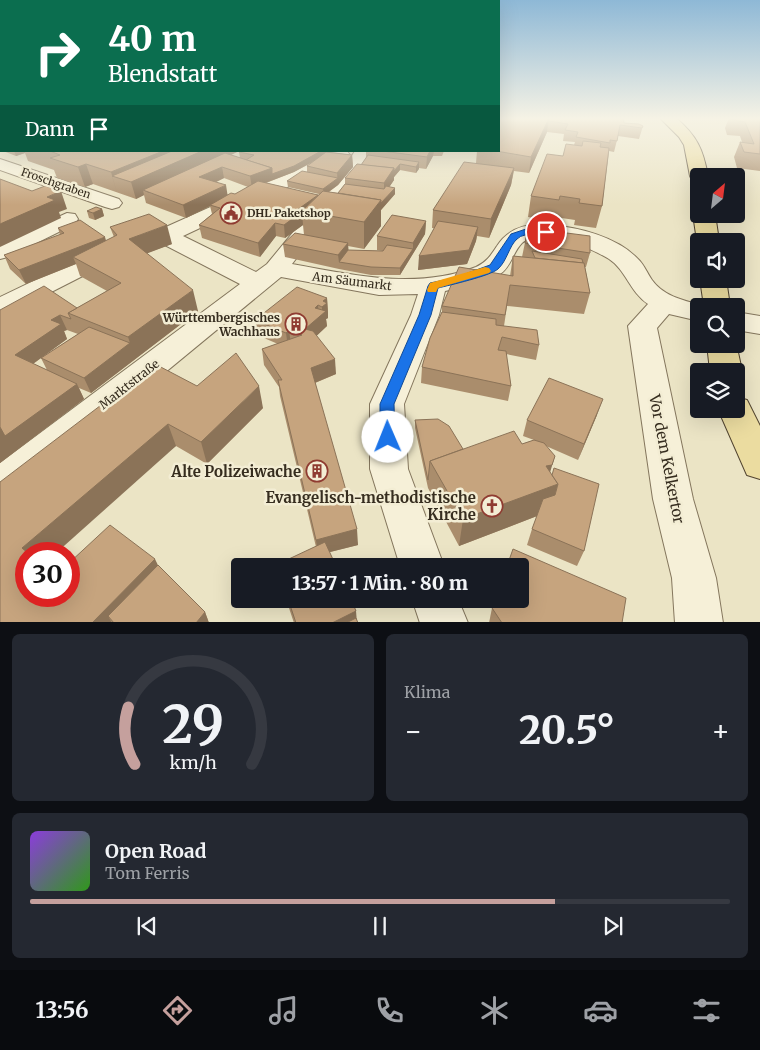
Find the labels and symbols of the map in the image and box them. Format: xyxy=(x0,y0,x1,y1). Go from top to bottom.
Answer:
street label: Froschgraben xyxy=(19,165,93,202)
north arrow xyxy=(690,168,745,222)
public building icon: DHL Paketshop xyxy=(219,201,243,225)
place label: DHL Paketshop xyxy=(247,206,331,220)
pin xyxy=(525,211,567,253)
street label: Am Säumarkt xyxy=(310,269,393,293)
place label: Württembergisches Wachhaus xyxy=(162,310,280,339)
building icon: Württembergisches Wachhaus xyxy=(284,312,308,336)
street label: Marktstraße xyxy=(96,356,162,412)
street label: Vor dem Kelkertor xyxy=(645,392,689,525)
position arrow xyxy=(361,410,413,462)
building icon: Alte Polizeiwache xyxy=(305,459,329,483)
place label: Alte Polizeiwache xyxy=(170,462,301,481)
place label: Evangelisch-methodistische Kirche xyxy=(265,488,476,524)
church icon: Evangelisch-methodistische Kirche xyxy=(480,494,504,518)
speed limit sign: 30 xyxy=(15,542,80,607)

